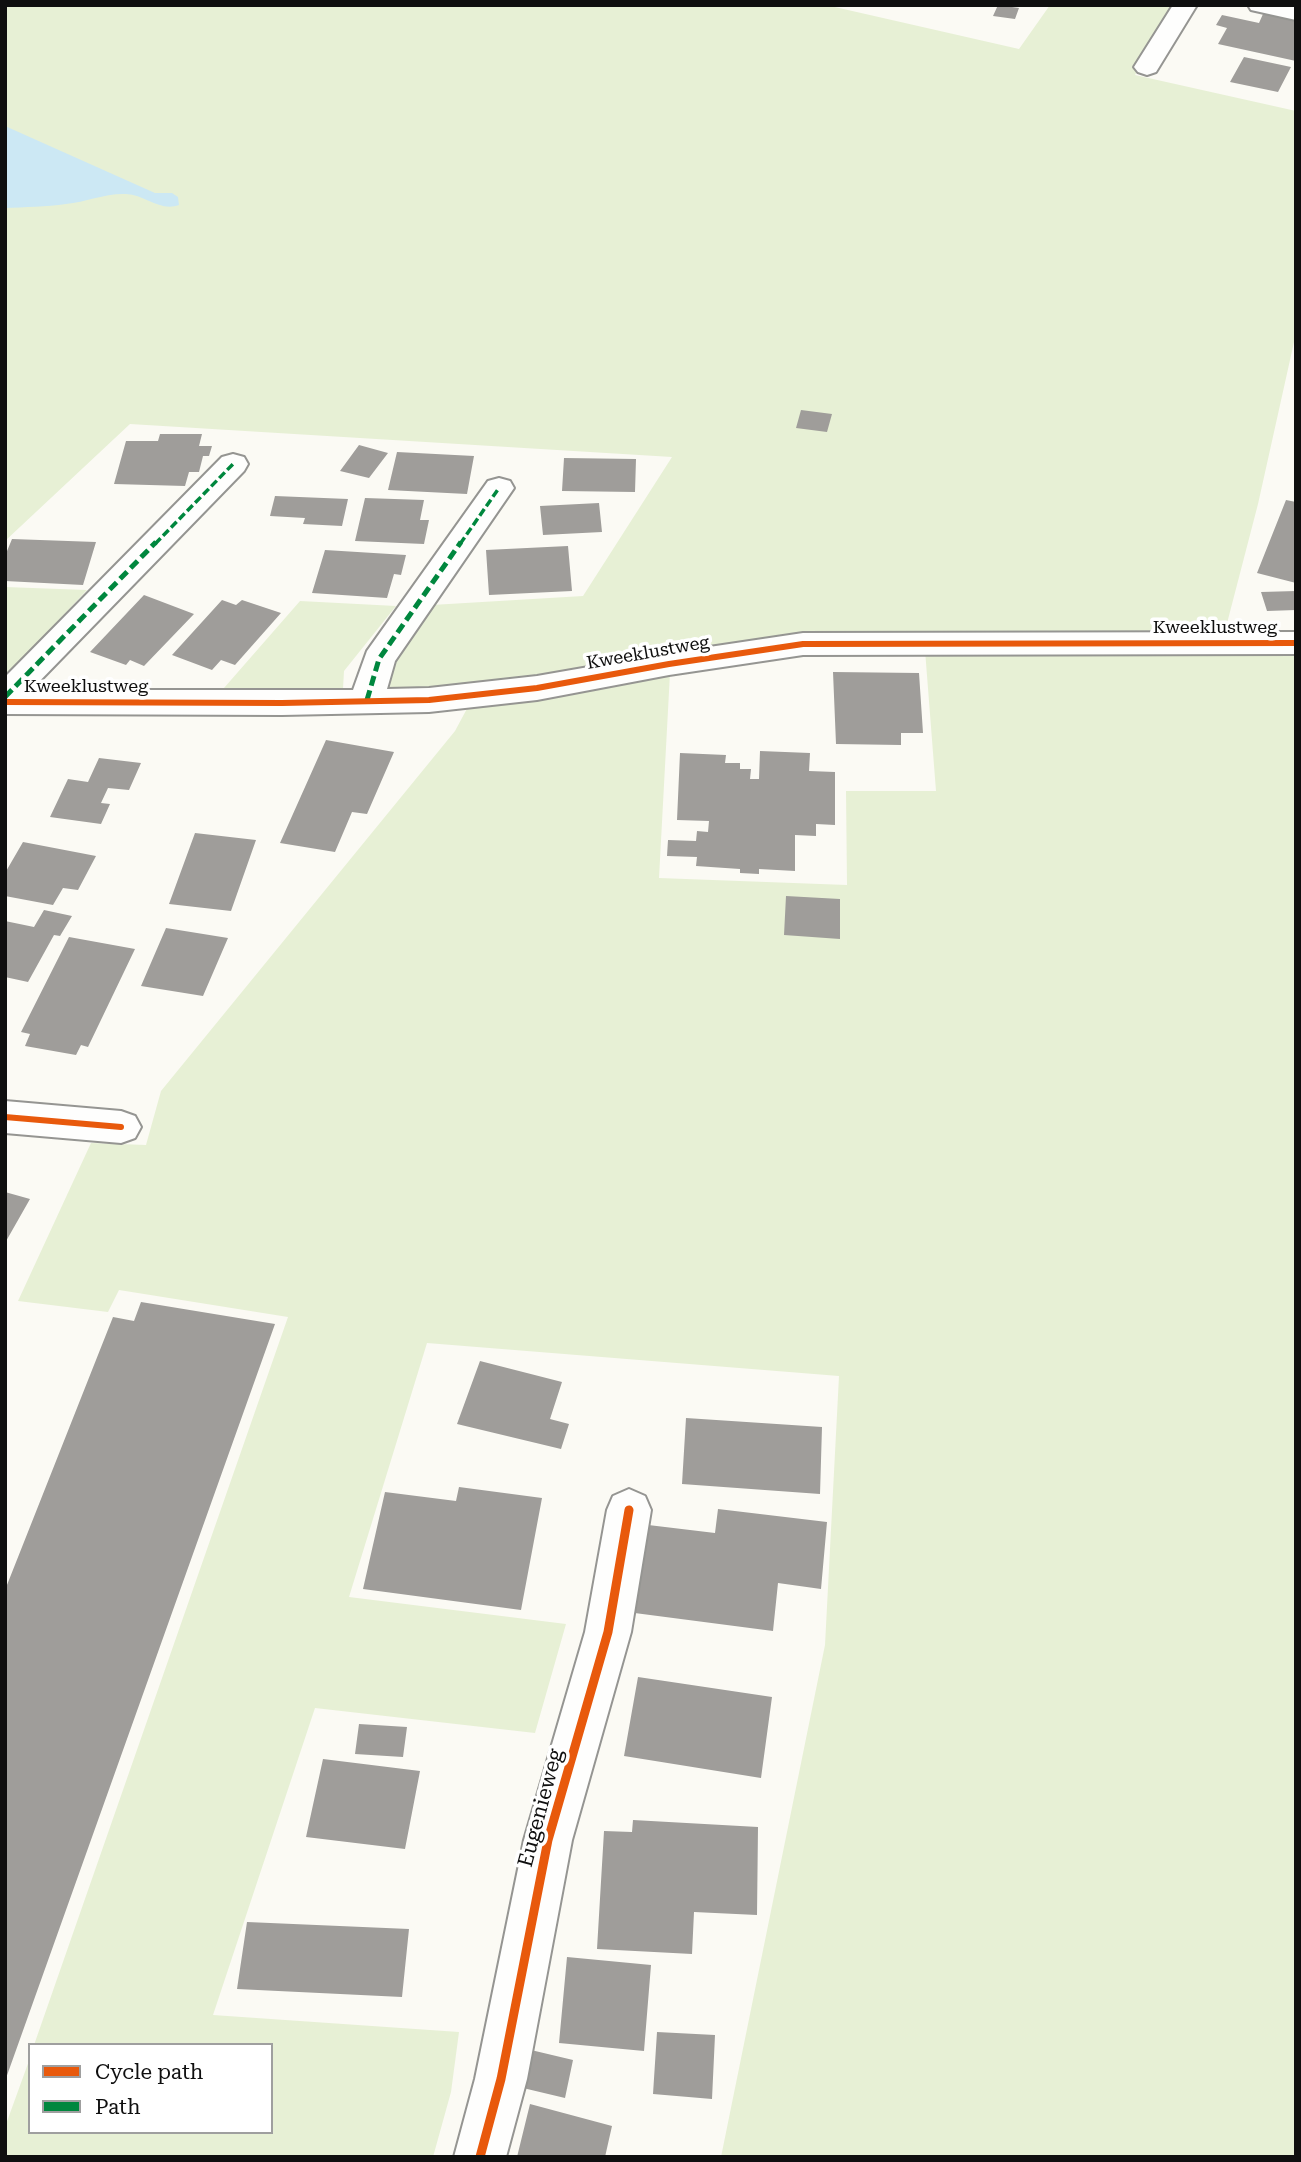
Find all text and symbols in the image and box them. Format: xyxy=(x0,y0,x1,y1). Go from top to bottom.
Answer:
street label: Kweeklustweg xyxy=(1153,617,1277,639)
street label: Kweeklustweg xyxy=(585,632,711,674)
street label: Kweeklustweg xyxy=(24,676,148,698)
street label: Eugenieweg xyxy=(513,1746,569,1870)
legend xyxy=(28,2043,273,2134)
text: Cycle path xyxy=(95,2060,203,2084)
text: Path xyxy=(95,2095,141,2119)

